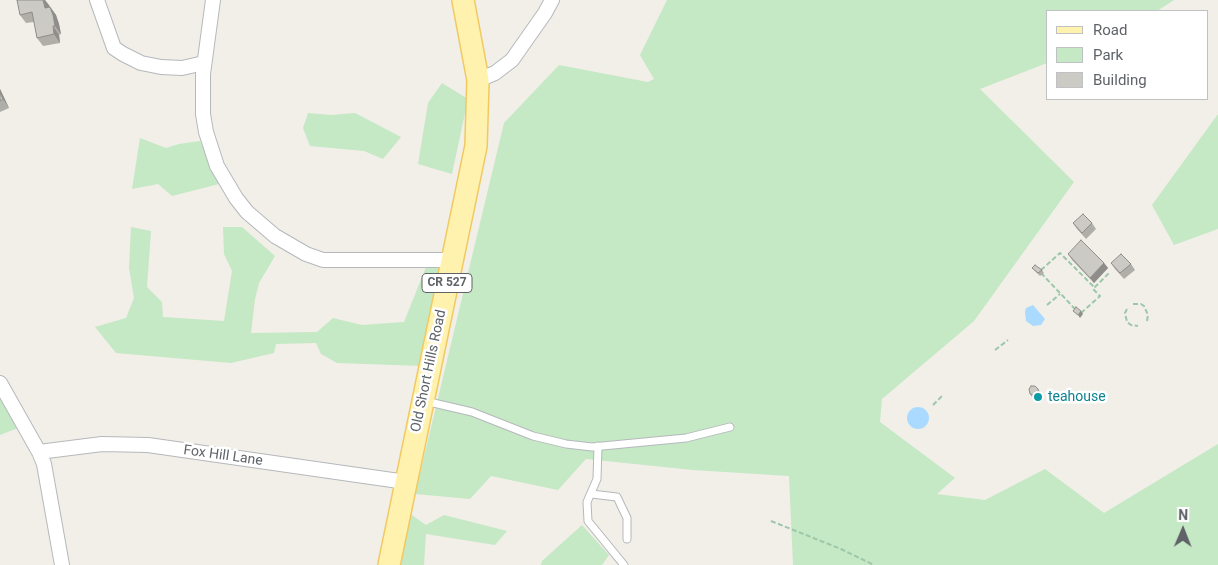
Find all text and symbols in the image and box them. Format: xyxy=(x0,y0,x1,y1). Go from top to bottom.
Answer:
legend xyxy=(1046,10,1208,100)
text: Road xyxy=(1093,21,1127,39)
text: Park xyxy=(1093,46,1123,64)
text: Building xyxy=(1093,71,1147,89)
road number: CR 527 xyxy=(422,274,472,292)
street label: Old Short Hills Road xyxy=(408,308,450,434)
place label: teahouse xyxy=(1048,389,1106,405)
marker: teahouse xyxy=(1032,391,1044,403)
street label: Fox Hill Lane xyxy=(182,442,264,470)
north arrow xyxy=(1158,505,1208,555)
text: N xyxy=(1178,507,1188,523)

